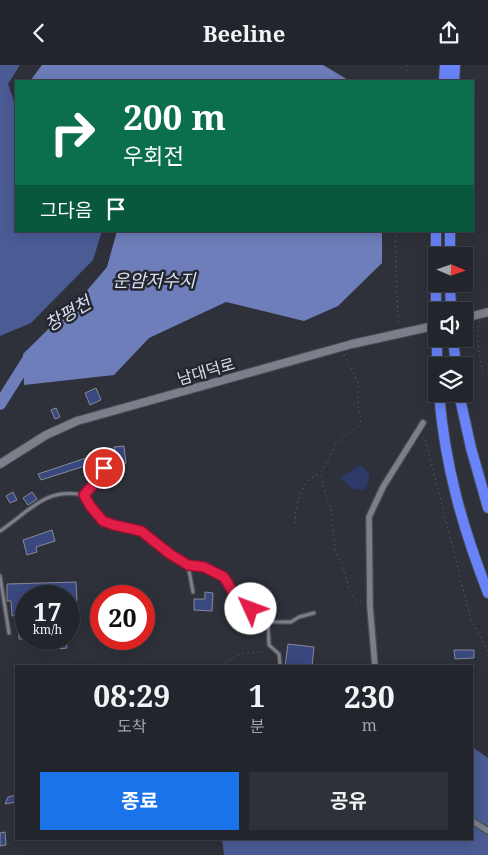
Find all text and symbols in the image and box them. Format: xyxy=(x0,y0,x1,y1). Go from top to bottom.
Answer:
text: Beeline xyxy=(203,18,285,48)
icon: back xyxy=(25,19,53,47)
icon: share xyxy=(435,19,463,47)
text: 200 m xyxy=(123,93,226,140)
icon: right xyxy=(40,100,105,165)
text: 우회전 xyxy=(123,140,184,170)
icon: arrive xyxy=(102,195,130,223)
text: 그다음 xyxy=(40,197,92,223)
north arrow xyxy=(428,247,472,293)
map controls xyxy=(428,247,473,402)
water label: 운암저수지 xyxy=(113,268,197,292)
water label: 창평천 xyxy=(40,289,97,336)
button: sound xyxy=(428,302,473,347)
street label: 남대덕로 xyxy=(175,352,238,390)
button: layers xyxy=(428,357,473,402)
pin xyxy=(83,447,125,489)
icon: arrive xyxy=(90,454,118,482)
position arrow xyxy=(224,582,276,634)
speed limit sign: 20 xyxy=(90,585,155,650)
text: 17 xyxy=(33,594,62,628)
text: km/h xyxy=(33,621,62,638)
text: 08:29 xyxy=(93,675,170,716)
text: 1 xyxy=(249,675,266,716)
text: 230 xyxy=(344,676,395,717)
text: m xyxy=(362,714,377,736)
text: 도착 xyxy=(117,715,147,737)
text: 분 xyxy=(250,715,264,737)
button: 종료 xyxy=(40,772,239,830)
button: 공유 xyxy=(249,772,448,830)

